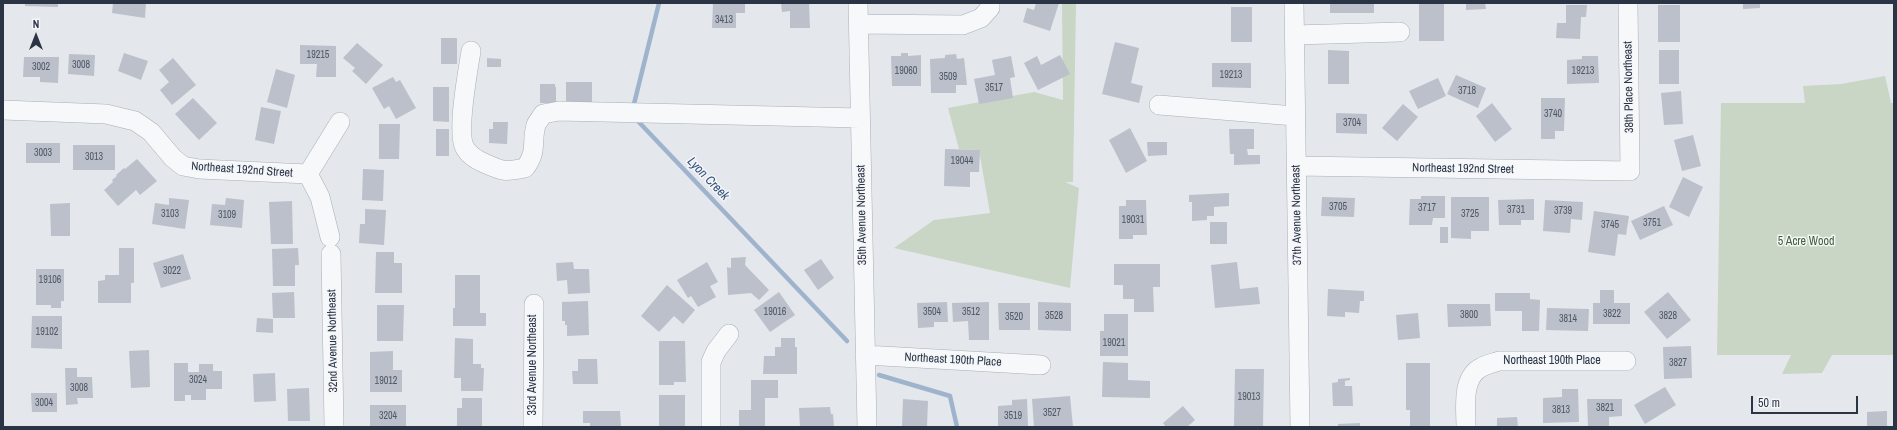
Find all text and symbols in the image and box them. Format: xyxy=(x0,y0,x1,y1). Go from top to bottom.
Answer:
house number: 3413 xyxy=(715,14,733,26)
north arrow xyxy=(16,16,56,56)
text: N xyxy=(33,17,39,31)
street label: 38th Place Northeast xyxy=(1621,41,1637,133)
house number: 19215 xyxy=(307,49,329,61)
house number: 3008 xyxy=(72,59,90,71)
house number: 3002 xyxy=(32,61,50,73)
house number: 19060 xyxy=(895,65,917,77)
house number: 19213 xyxy=(1572,65,1594,77)
house number: 19213 xyxy=(1220,69,1242,81)
house number: 3509 xyxy=(939,71,957,83)
house number: 3517 xyxy=(985,82,1003,94)
house number: 3718 xyxy=(1458,85,1476,97)
house number: 3740 xyxy=(1544,108,1562,120)
house number: 3704 xyxy=(1343,117,1361,129)
house number: 3003 xyxy=(34,147,52,159)
house number: 3013 xyxy=(85,151,103,163)
water label: Lyon Creek xyxy=(684,154,732,204)
house number: 19044 xyxy=(951,155,973,167)
street label: Northeast 192nd Street xyxy=(191,159,293,181)
street label: Northeast 192nd Street xyxy=(1412,161,1514,177)
street label: 35th Avenue Northeast xyxy=(854,165,870,265)
street label: 37th Avenue Northeast xyxy=(1289,165,1305,265)
house number: 3705 xyxy=(1329,201,1347,213)
house number: 3717 xyxy=(1418,202,1436,214)
house number: 3731 xyxy=(1507,204,1525,216)
house number: 3739 xyxy=(1554,205,1572,217)
house number: 3103 xyxy=(161,208,179,220)
house number: 3725 xyxy=(1461,208,1479,220)
house number: 3109 xyxy=(218,209,236,221)
house number: 19031 xyxy=(1122,214,1144,226)
house number: 3751 xyxy=(1643,217,1661,229)
house number: 3745 xyxy=(1601,219,1619,231)
park label: 5 Acre Wood xyxy=(1778,235,1834,249)
house number: 3022 xyxy=(163,265,181,277)
house number: 19106 xyxy=(39,274,61,286)
street label: 32nd Avenue Northeast xyxy=(325,289,341,393)
house number: 19016 xyxy=(764,306,786,318)
house number: 3504 xyxy=(923,306,941,318)
house number: 3512 xyxy=(962,306,980,318)
house number: 3822 xyxy=(1603,308,1621,320)
house number: 3800 xyxy=(1460,309,1478,321)
house number: 3528 xyxy=(1045,310,1063,322)
house number: 3828 xyxy=(1659,310,1677,322)
house number: 3520 xyxy=(1005,311,1023,323)
house number: 3814 xyxy=(1559,313,1577,325)
street label: 33rd Avenue Northeast xyxy=(526,314,540,416)
house number: 19102 xyxy=(36,326,58,338)
house number: 19021 xyxy=(1103,337,1125,349)
street label: Northeast 190th Place xyxy=(904,350,1002,370)
street label: Northeast 190th Place xyxy=(1503,354,1601,368)
house number: 3827 xyxy=(1669,357,1687,369)
house number: 3024 xyxy=(189,374,207,386)
house number: 19012 xyxy=(375,375,397,387)
house number: 3008 xyxy=(70,382,88,394)
scale bar xyxy=(1753,388,1860,414)
house number: 19013 xyxy=(1238,391,1260,403)
text: 50 m xyxy=(1758,395,1780,411)
house number: 3004 xyxy=(35,397,53,409)
house number: 3821 xyxy=(1596,402,1614,414)
house number: 3813 xyxy=(1552,404,1570,416)
house number: 3527 xyxy=(1043,407,1061,419)
house number: 3204 xyxy=(379,410,397,422)
house number: 3519 xyxy=(1004,410,1022,422)

